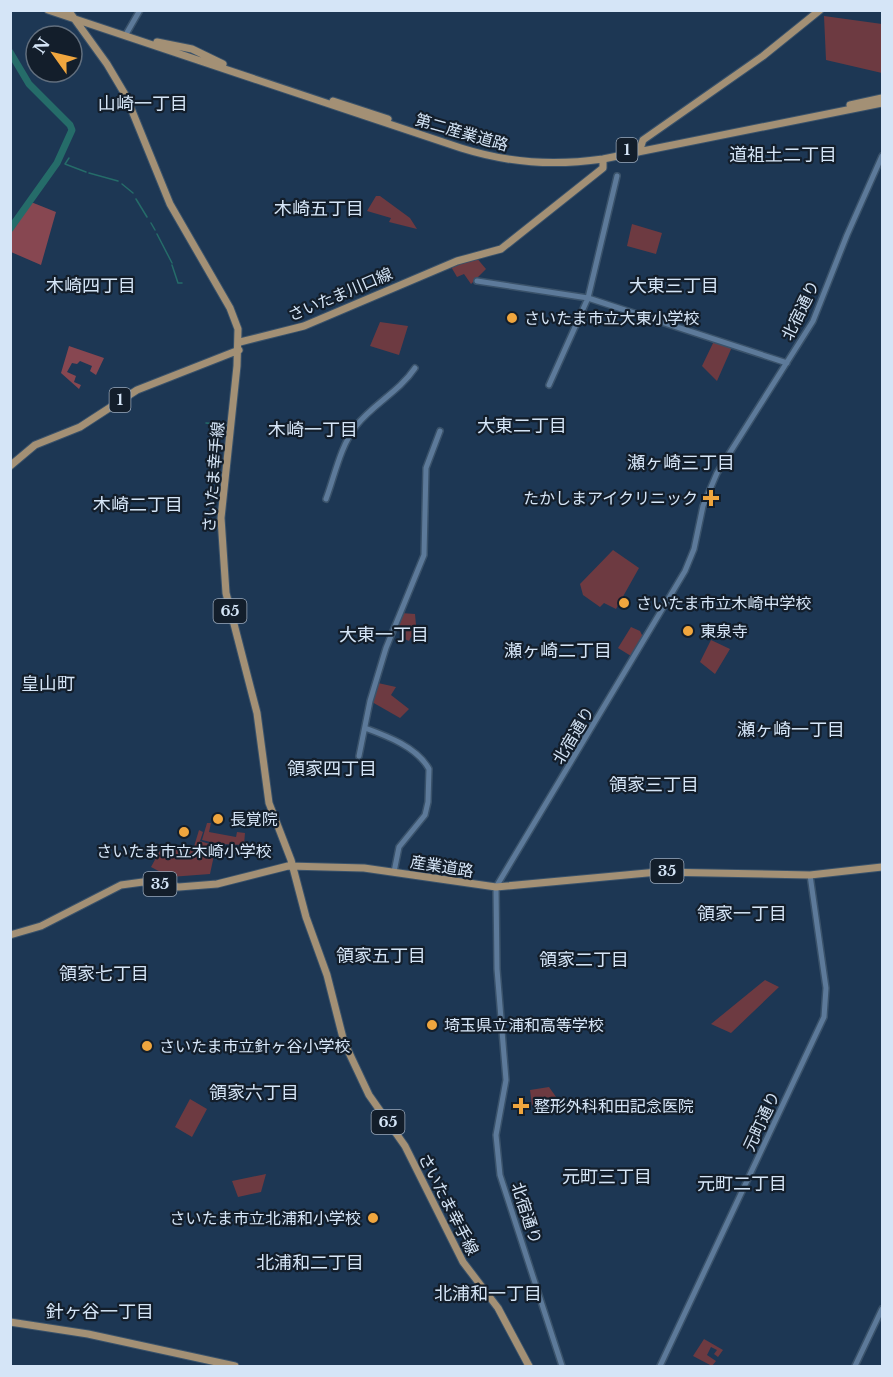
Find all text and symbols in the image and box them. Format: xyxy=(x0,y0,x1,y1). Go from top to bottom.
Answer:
north arrow xyxy=(24,24,84,84)
text: N xyxy=(29,34,54,57)
district label: 山崎一丁目 xyxy=(98,93,188,115)
street label: 第二産業道路 xyxy=(413,109,511,155)
road number: 1 xyxy=(616,138,638,162)
district label: 道祖土二丁目 xyxy=(729,144,837,166)
district label: 木崎五丁目 xyxy=(274,198,364,220)
street label: さいたま川口線 xyxy=(285,263,395,325)
district label: 木崎四丁目 xyxy=(46,275,136,297)
district label: 大東三丁目 xyxy=(629,275,719,297)
street label: 北宿通り xyxy=(777,277,823,343)
place label: さいたま市立大東小学校 xyxy=(524,308,700,328)
marker: さいたま市立大東小学校 xyxy=(505,311,519,325)
road number: 1 xyxy=(110,388,130,412)
district label: 大東二丁目 xyxy=(477,415,567,437)
district label: 木崎一丁目 xyxy=(268,419,358,441)
street label: さいたま幸手線 xyxy=(198,421,228,533)
district label: 瀬ヶ崎三丁目 xyxy=(627,452,735,474)
place label: たかしまアイクリニック xyxy=(523,488,698,508)
marker: たかしまアイクリニック xyxy=(702,489,720,507)
district label: 木崎二丁目 xyxy=(93,494,183,516)
place label: さいたま市立木崎中学校 xyxy=(636,593,812,613)
marker: さいたま市立木崎中学校 xyxy=(617,596,631,610)
road number: 65 xyxy=(214,599,246,623)
place label: 東泉寺 xyxy=(700,621,748,641)
district label: 大東一丁目 xyxy=(339,624,429,646)
marker: 東泉寺 xyxy=(681,624,695,638)
district label: 瀬ヶ崎二丁目 xyxy=(504,640,612,662)
district label: 皇山町 xyxy=(21,673,75,695)
street label: 北宿通り xyxy=(548,702,598,768)
district label: 瀬ヶ崎一丁目 xyxy=(737,719,845,741)
district label: 領家四丁目 xyxy=(287,758,377,780)
district label: 領家三丁目 xyxy=(609,774,699,796)
place label: 長覚院 xyxy=(230,809,278,829)
marker: 長覚院 xyxy=(211,812,225,826)
marker: さいたま市立木崎小学校 xyxy=(177,825,191,839)
place label: さいたま市立木崎小学校 xyxy=(96,841,272,861)
street label: 産業道路 xyxy=(409,851,475,881)
road number: 35 xyxy=(650,859,684,883)
road number: 35 xyxy=(144,872,176,896)
district label: 領家一丁目 xyxy=(697,903,787,925)
district label: 領家五丁目 xyxy=(336,945,426,967)
district label: 領家二丁目 xyxy=(539,949,629,971)
district label: 領家七丁目 xyxy=(59,963,149,985)
place label: 埼玉県立浦和高等学校 xyxy=(444,1015,604,1035)
marker: 埼玉県立浦和高等学校 xyxy=(425,1018,439,1032)
place label: さいたま市立針ヶ谷小学校 xyxy=(159,1036,351,1056)
marker: さいたま市立針ヶ谷小学校 xyxy=(140,1039,154,1053)
district label: 領家六丁目 xyxy=(209,1082,299,1104)
street label: 元町通り xyxy=(738,1088,784,1154)
place label: 整形外科和田記念医院 xyxy=(534,1096,694,1116)
marker: 整形外科和田記念医院 xyxy=(512,1097,530,1115)
road number: 65 xyxy=(372,1110,404,1134)
street label: さいたま幸手線 xyxy=(415,1150,483,1258)
district label: 元町三丁目 xyxy=(562,1166,652,1188)
district label: 元町二丁目 xyxy=(697,1173,787,1195)
street label: 北宿通り xyxy=(508,1179,546,1247)
place label: さいたま市立北浦和小学校 xyxy=(169,1208,361,1228)
marker: さいたま市立北浦和小学校 xyxy=(366,1211,380,1225)
district label: 北浦和二丁目 xyxy=(256,1252,364,1274)
district label: 北浦和一丁目 xyxy=(434,1283,542,1305)
district label: 針ヶ谷一丁目 xyxy=(46,1301,154,1323)

